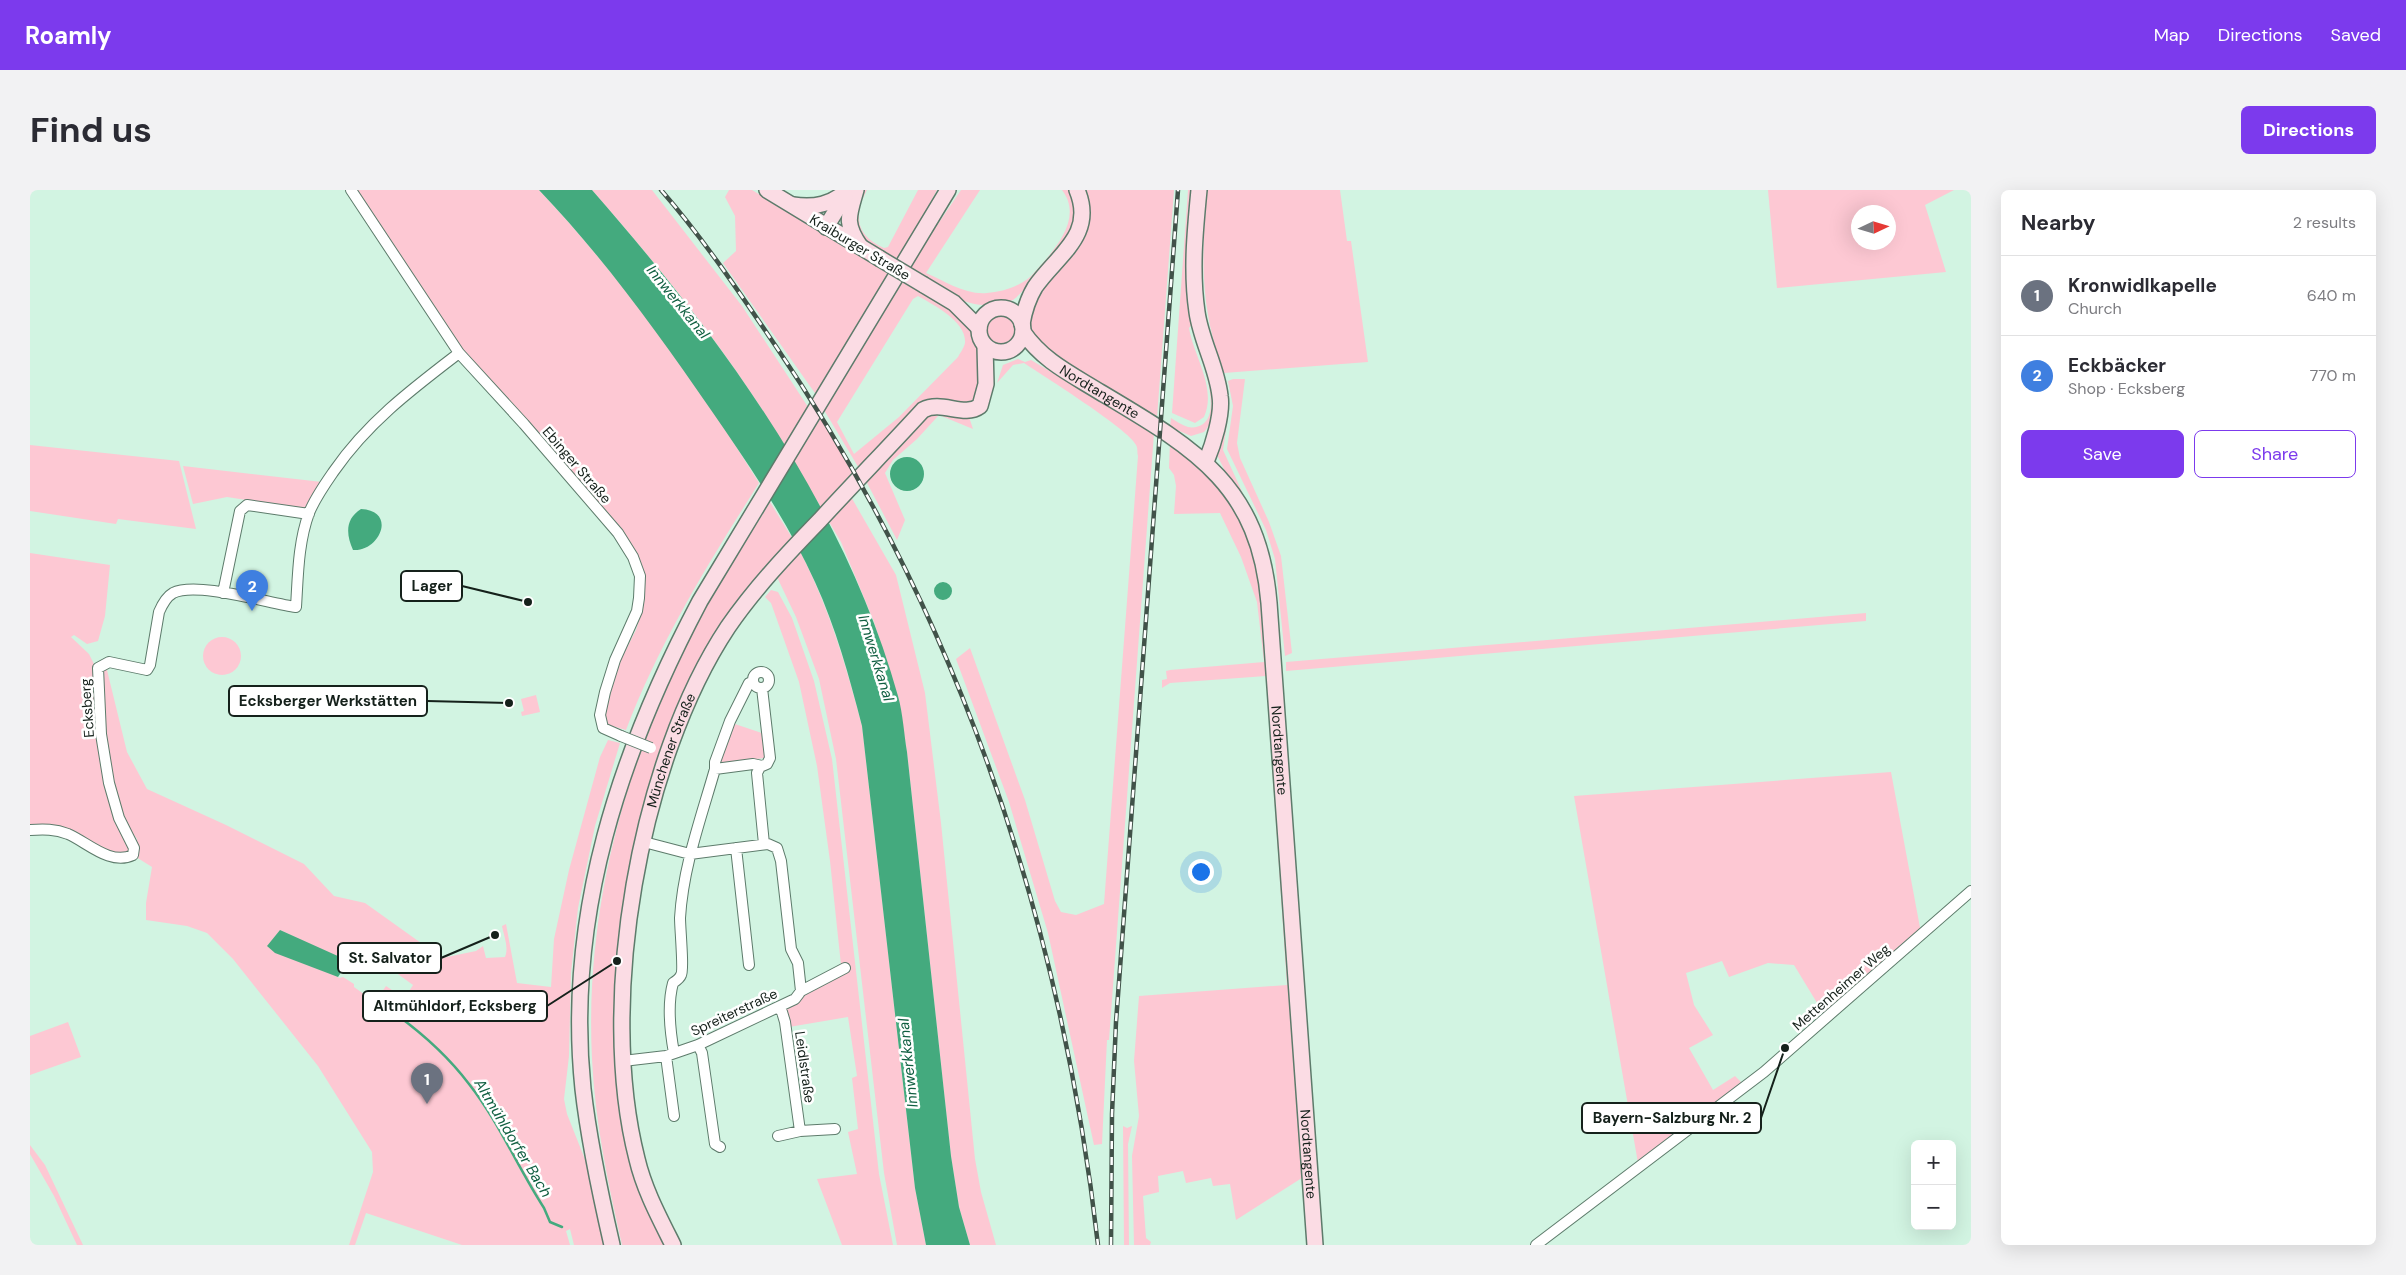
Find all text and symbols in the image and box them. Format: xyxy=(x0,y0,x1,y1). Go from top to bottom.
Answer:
text: Roamly xyxy=(25,20,112,51)
text: Map xyxy=(2154,23,2190,47)
text: Directions xyxy=(2218,23,2303,47)
text: Saved xyxy=(2331,23,2381,47)
button: Directions xyxy=(2241,106,2376,154)
text: Find us xyxy=(30,107,152,153)
north arrow xyxy=(1851,205,1896,250)
text: Nearby xyxy=(2021,209,2095,237)
street label: Kraiburger Straße xyxy=(807,210,914,284)
text: 2 results xyxy=(2293,212,2356,233)
water label: Innwerkkanal xyxy=(642,261,714,344)
text: Kronwidlkapelle xyxy=(2068,273,2217,298)
text: 1 xyxy=(2034,285,2040,306)
text: 640 m xyxy=(2307,285,2356,306)
text: Church xyxy=(2068,298,2122,319)
text: Eckbäcker xyxy=(2068,353,2166,378)
street label: Nordtangente xyxy=(1056,361,1143,423)
text: 2 xyxy=(2032,365,2042,386)
text: 770 m xyxy=(2310,365,2356,386)
text: Shop · Ecksberg xyxy=(2068,378,2185,399)
street label: Ebinger Straße xyxy=(539,423,615,507)
button: Save xyxy=(2021,430,2184,478)
button: Share xyxy=(2194,430,2356,478)
pin: 2 xyxy=(236,570,268,611)
callout: Lager xyxy=(401,571,462,601)
text: Lager xyxy=(412,576,452,596)
water label: Innwerkkanal xyxy=(853,612,899,704)
street label: Ecksberg xyxy=(76,678,98,738)
callout: Ecksberger Werkstätten xyxy=(229,686,427,716)
street label: Münchener Straße xyxy=(642,690,699,810)
text: Ecksberger Werkstätten xyxy=(239,691,417,711)
street label: Nordtangente xyxy=(1267,705,1292,796)
your location xyxy=(1188,859,1214,885)
street label: Mettenheimer Weg xyxy=(1788,940,1894,1034)
callout: St. Salvator xyxy=(338,943,441,973)
text: St. Salvator xyxy=(348,948,432,968)
street label: Spreiterstraße xyxy=(688,984,780,1040)
callout: Altmühldorf, Ecksberg xyxy=(363,991,547,1021)
text: Altmühldorf, Ecksberg xyxy=(373,996,537,1016)
water label: Innwerkkanal xyxy=(893,1017,923,1109)
street label: Leidlstraße xyxy=(791,1030,819,1104)
pin: 1 xyxy=(411,1063,443,1104)
water label: Altmühldorfer Bach xyxy=(469,1074,556,1201)
callout: Bayern-Salzburg Nr. 2 xyxy=(1582,1103,1761,1133)
text: Bayern-Salzburg Nr. 2 xyxy=(1593,1108,1752,1128)
street label: Nordtangente xyxy=(1296,1109,1321,1200)
map controls xyxy=(1911,1140,1956,1230)
button: + xyxy=(1911,1140,1956,1185)
button: − xyxy=(1911,1185,1956,1230)

